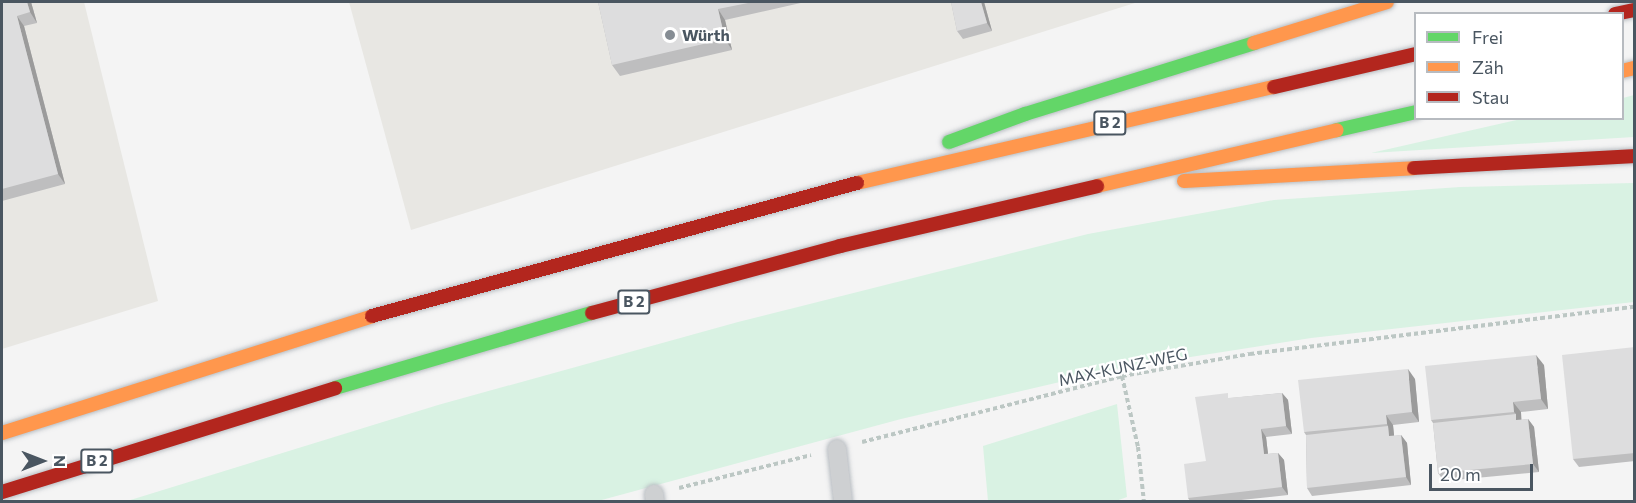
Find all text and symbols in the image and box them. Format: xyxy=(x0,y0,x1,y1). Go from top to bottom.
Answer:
legend xyxy=(1414,12,1624,120)
place label: Würth xyxy=(682,25,730,45)
text: Frei xyxy=(1472,26,1503,48)
marker: Würth xyxy=(663,28,677,42)
text: Zäh xyxy=(1472,56,1504,78)
text: Stau xyxy=(1472,86,1509,108)
road number: B 2 xyxy=(1092,111,1128,135)
road number: B 2 xyxy=(616,290,652,314)
street label: MAX-KUNZ-WEG xyxy=(1057,344,1189,390)
north arrow xyxy=(12,431,72,491)
road number: B 2 xyxy=(79,449,115,473)
scale bar xyxy=(1432,452,1536,490)
text: N xyxy=(51,455,70,467)
text: 20 m xyxy=(1440,463,1481,485)

